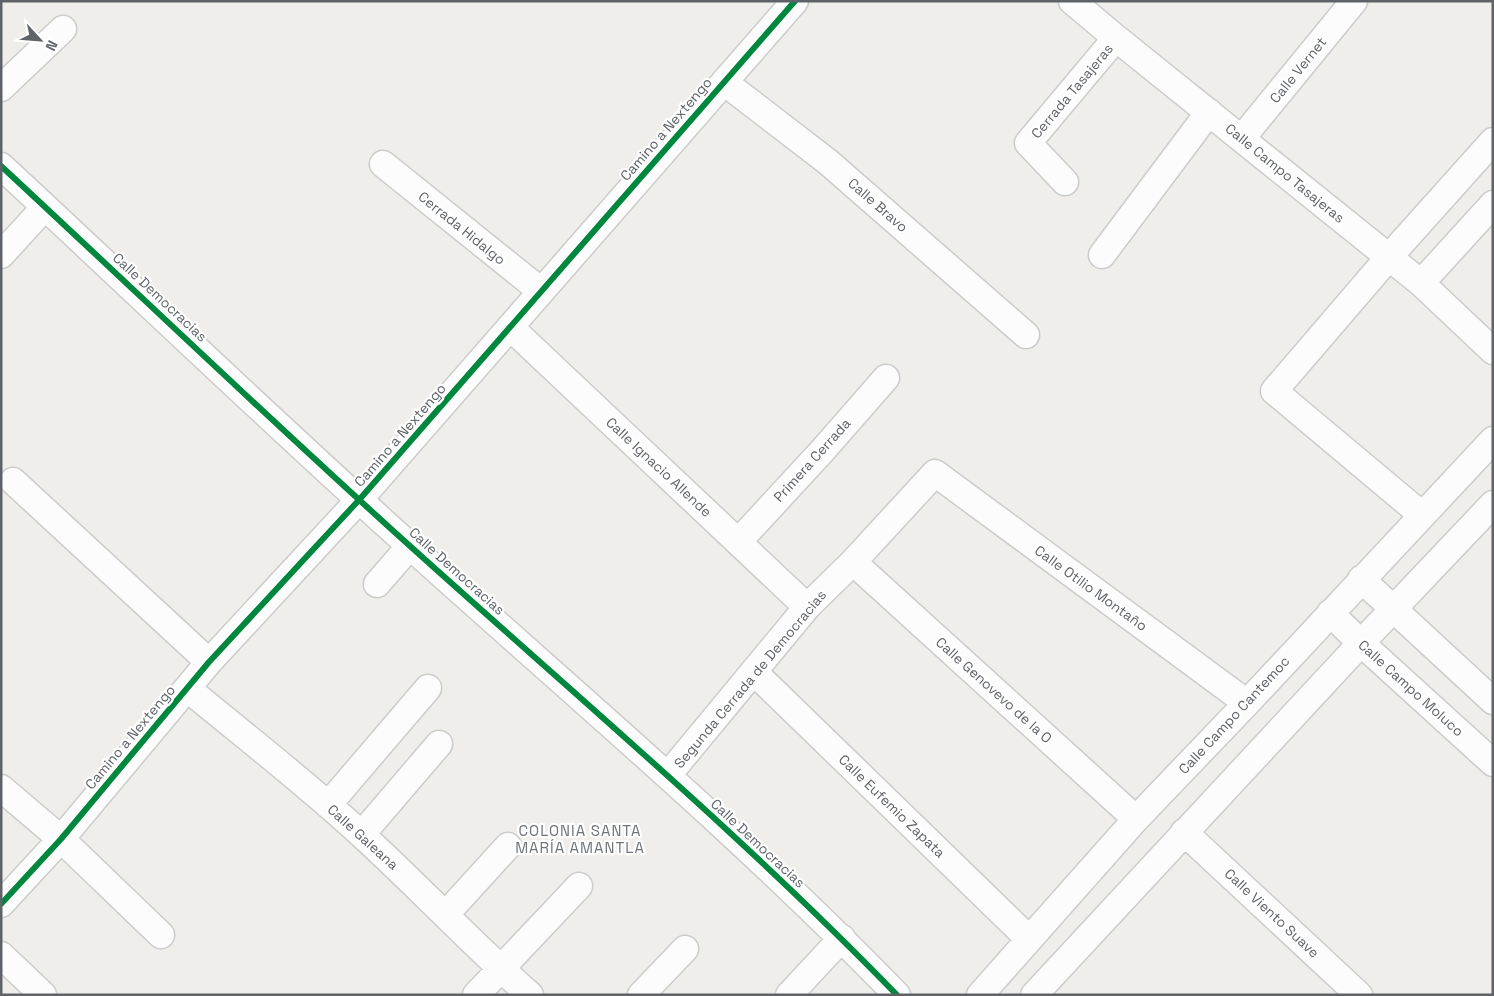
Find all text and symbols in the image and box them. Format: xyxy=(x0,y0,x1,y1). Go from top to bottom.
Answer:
north arrow xyxy=(15,15,65,65)
street label: Calle Vernet xyxy=(1266,33,1330,107)
text: N xyxy=(42,38,62,54)
street label: Cerrada Tasajeras xyxy=(1027,40,1117,142)
street label: Camino a Nextengo xyxy=(616,74,716,184)
street label: Calle Campo Tasajeras xyxy=(1222,119,1348,227)
street label: Calle Bravo xyxy=(844,174,912,236)
street label: Cerrada Hidalgo xyxy=(415,187,509,269)
street label: Calle Democracias xyxy=(109,249,211,345)
street label: Camino a Nextengo xyxy=(350,380,450,490)
street label: Calle Ignacio Allende xyxy=(602,413,716,521)
street label: Primera Cerrada xyxy=(770,414,854,506)
street label: Calle Democracias xyxy=(405,523,509,619)
street label: Calle Otilio Montaño xyxy=(1031,541,1151,635)
street label: Segunda Cerrada de Democracias xyxy=(670,586,830,772)
street label: Calle Genovevo de la O xyxy=(932,633,1056,747)
street label: Calle Campo Moluco xyxy=(1354,636,1468,740)
street label: Calle Campo Cantemoc xyxy=(1175,652,1293,778)
street label: Camino a Nextengo xyxy=(81,681,179,793)
street label: Calle Eufemio Zapata xyxy=(835,750,949,862)
street label: Calle Democracias xyxy=(707,795,809,891)
street label: Calle Galeana xyxy=(324,800,402,874)
district label: COLONIA SANTA MARÍA AMANTLA xyxy=(515,821,645,857)
street label: Calle Viento Suave xyxy=(1221,864,1323,962)

